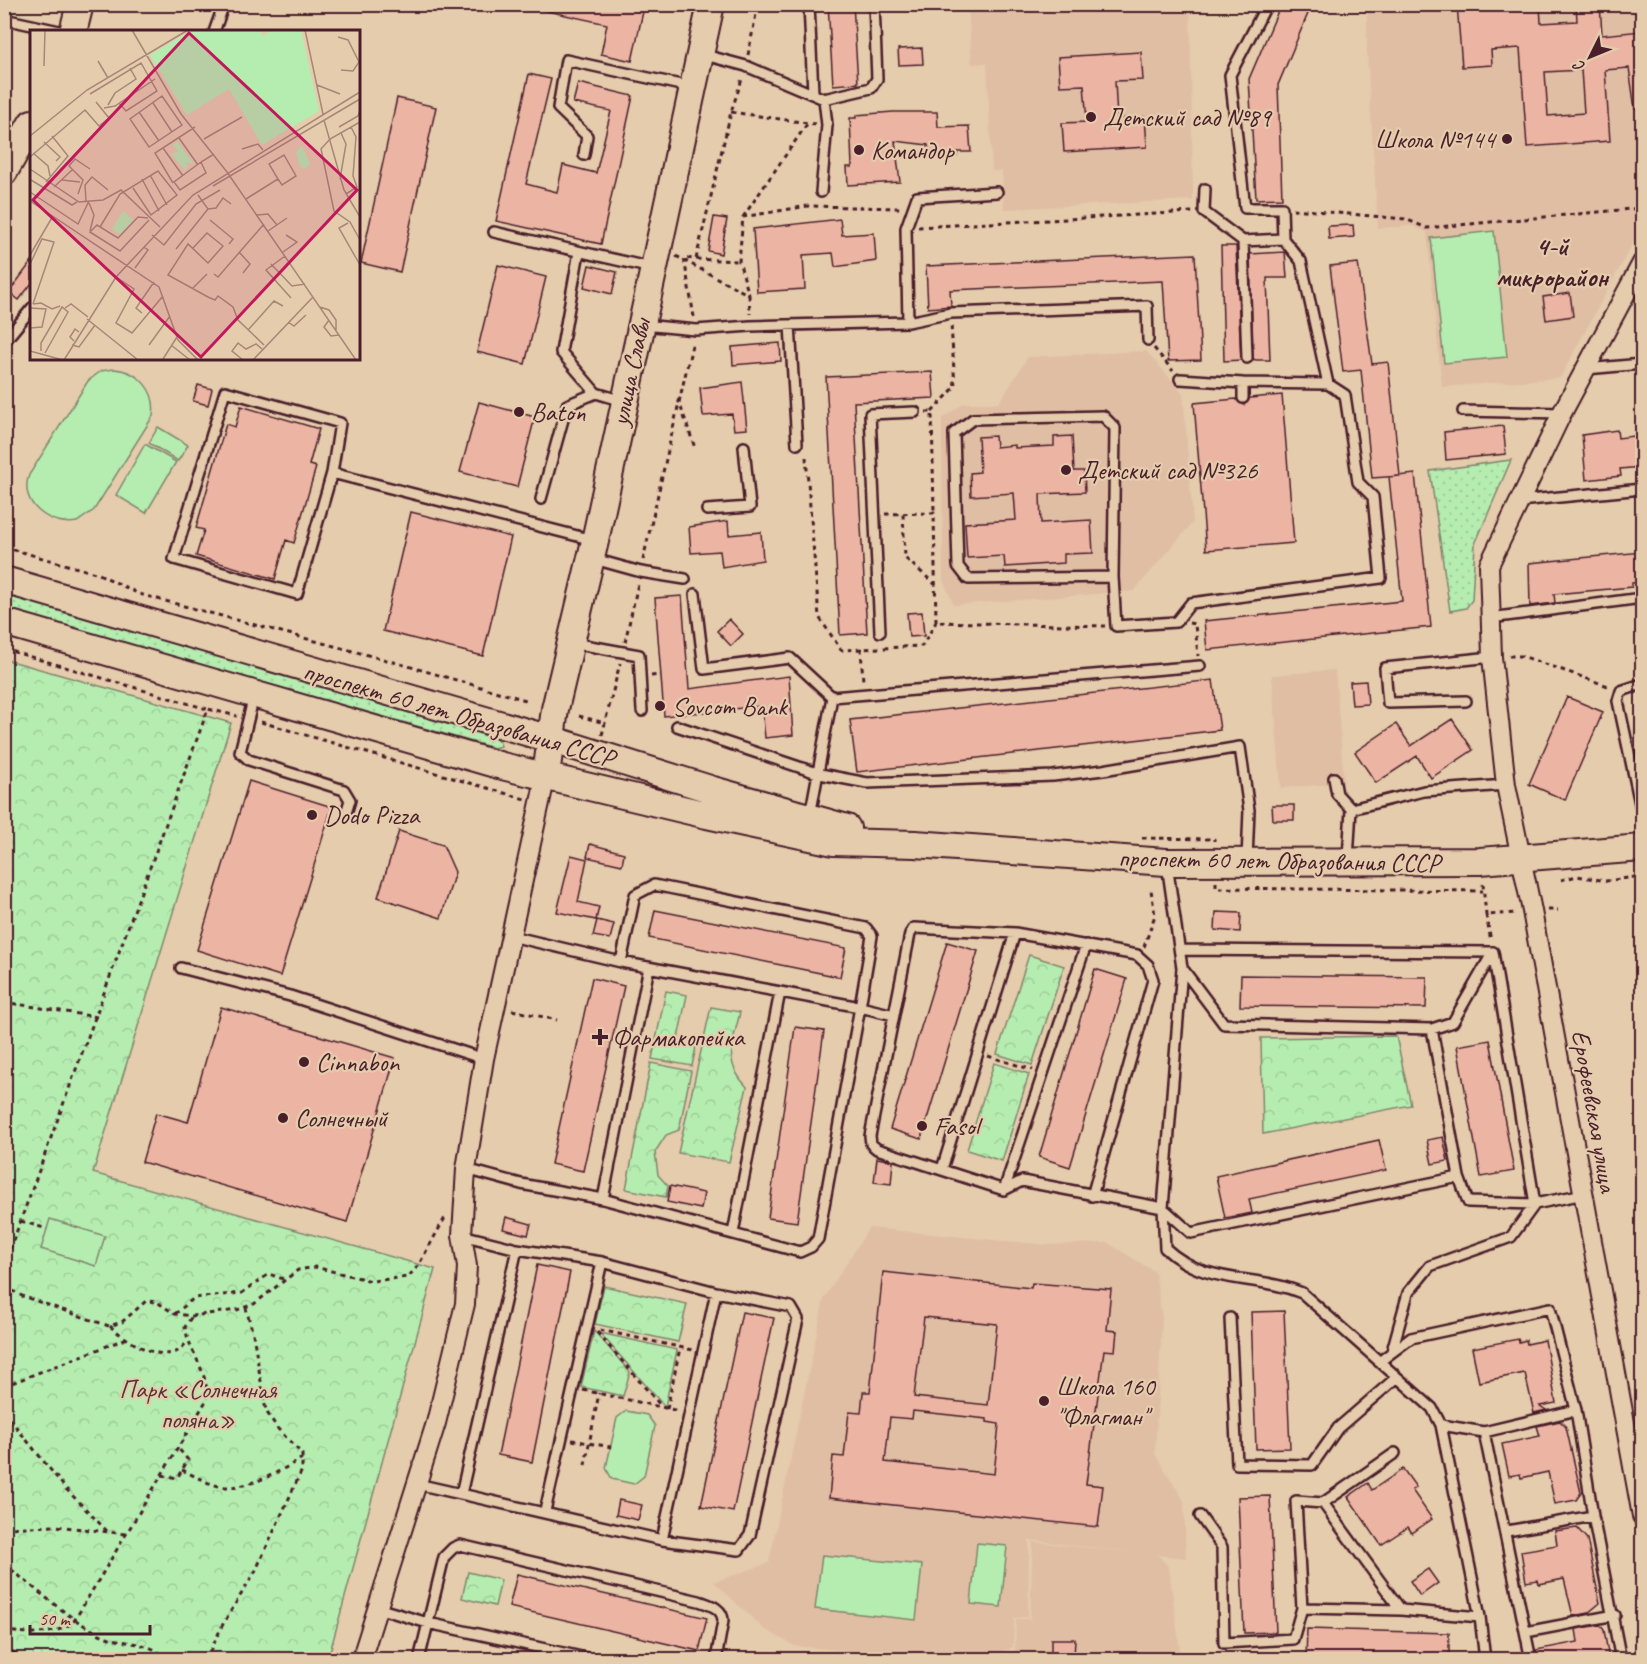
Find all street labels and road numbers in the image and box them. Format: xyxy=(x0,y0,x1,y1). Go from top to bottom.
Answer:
street label: улица Славы xyxy=(603,313,658,431)
street label: проспект 60 лет Образования СССР xyxy=(300,654,622,776)
street label: проспект 60 лет Образования СССР xyxy=(1118,841,1444,880)
street label: Ерофеевская улица xyxy=(1564,1027,1625,1196)

